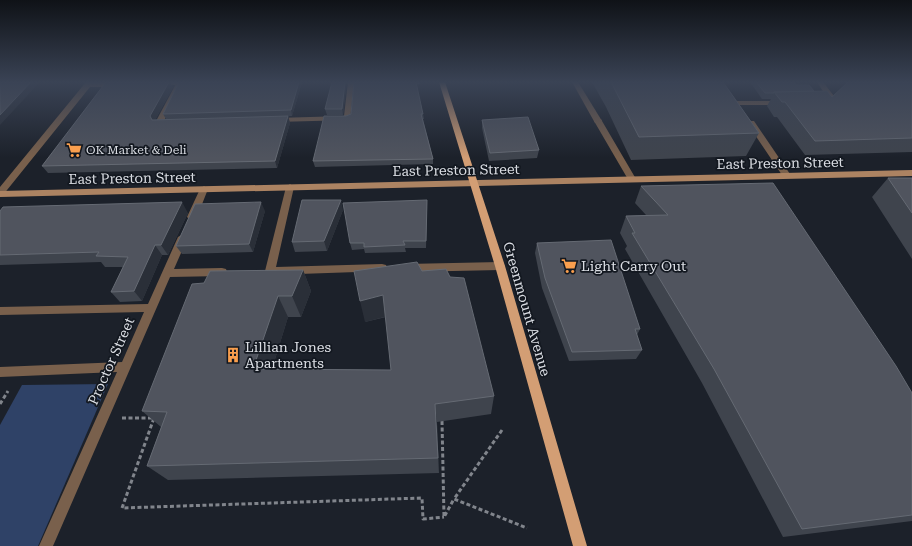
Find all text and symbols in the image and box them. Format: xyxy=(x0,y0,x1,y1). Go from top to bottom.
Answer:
supermarket icon: OK Market & Deli xyxy=(65,141,83,159)
place label: OK Market & Deli xyxy=(86,143,187,157)
street label: East Preston Street xyxy=(716,154,844,172)
street label: East Preston Street xyxy=(392,161,520,179)
street label: East Preston Street xyxy=(68,169,196,187)
street label: Greenmount Avenue xyxy=(500,240,554,378)
supermarket icon: Light Carry Out xyxy=(560,257,578,275)
place label: Light Carry Out xyxy=(581,258,686,274)
street label: Proctor Street xyxy=(85,315,137,407)
place label: Lillian Jones Apartments xyxy=(245,339,331,371)
building icon: Lillian Jones Apartments xyxy=(224,346,242,364)

